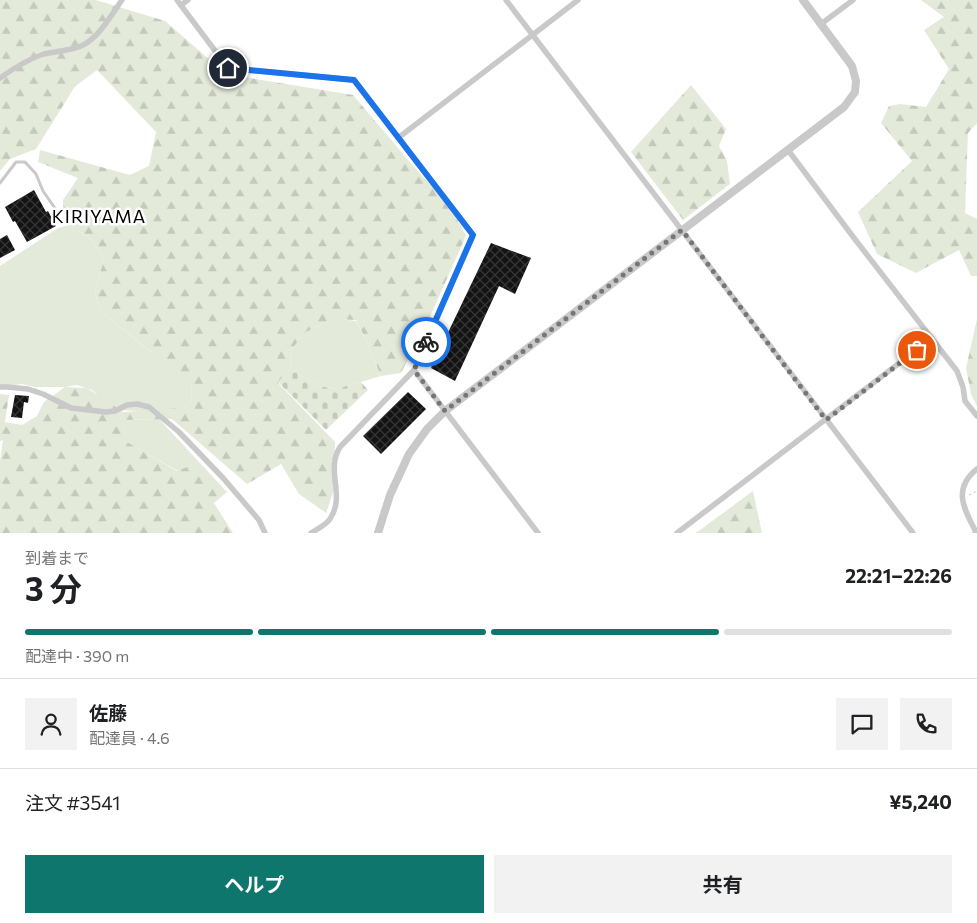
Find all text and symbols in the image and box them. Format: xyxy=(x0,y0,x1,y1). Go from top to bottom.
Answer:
pin xyxy=(207,47,249,89)
icon: home xyxy=(214,54,242,82)
district label: KIRIYAMA xyxy=(52,205,146,227)
courier xyxy=(401,317,451,367)
icon: bike xyxy=(412,328,440,356)
pin xyxy=(896,329,938,371)
icon: bag xyxy=(903,336,931,364)
text: 到着まで xyxy=(25,548,89,567)
text: 22:21–22:26 xyxy=(845,564,952,587)
text: 3 分 xyxy=(25,568,82,608)
text: 配達中 · 390 m xyxy=(25,646,129,665)
button: person xyxy=(25,698,77,750)
button: chat xyxy=(836,698,888,750)
button: phone xyxy=(900,698,952,750)
text: 佐藤 xyxy=(89,701,127,724)
text: 配達員 · 4.6 xyxy=(89,728,170,747)
text: ¥5,240 xyxy=(889,790,952,813)
text: 注文 #3541 xyxy=(25,791,120,814)
button: ヘルプ xyxy=(25,855,484,913)
button: 共有 xyxy=(494,855,952,913)

